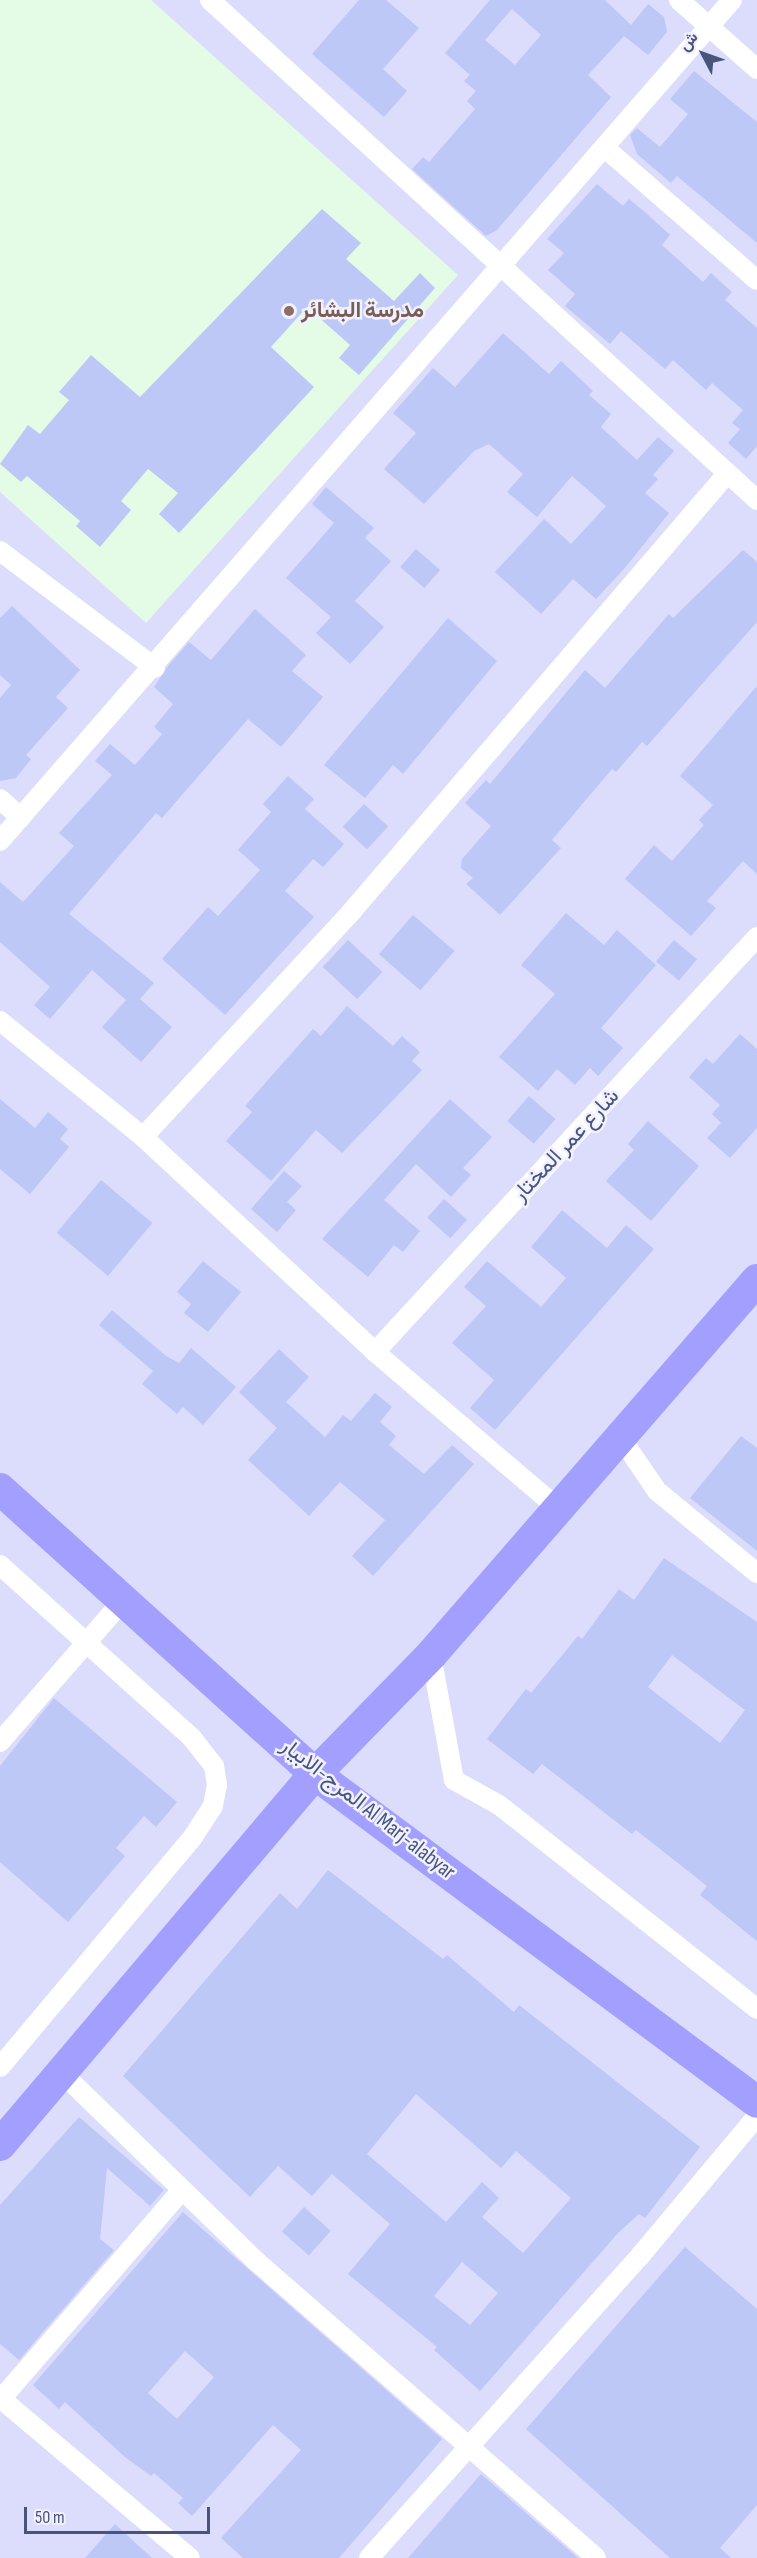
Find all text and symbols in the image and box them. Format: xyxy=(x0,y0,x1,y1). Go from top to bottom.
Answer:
north arrow xyxy=(673,24,733,84)
text: ش xyxy=(676,28,703,55)
place label: مدرسة البشائر xyxy=(301,298,424,324)
marker: مدرسة البشائر xyxy=(282,304,296,318)
street label: شارع عمر المختار xyxy=(507,1083,625,1207)
street label: المرج-الابيار Al Marj-alabyar xyxy=(275,1733,461,1885)
scale bar xyxy=(27,2495,213,2533)
text: 50 m xyxy=(35,2507,65,2528)

